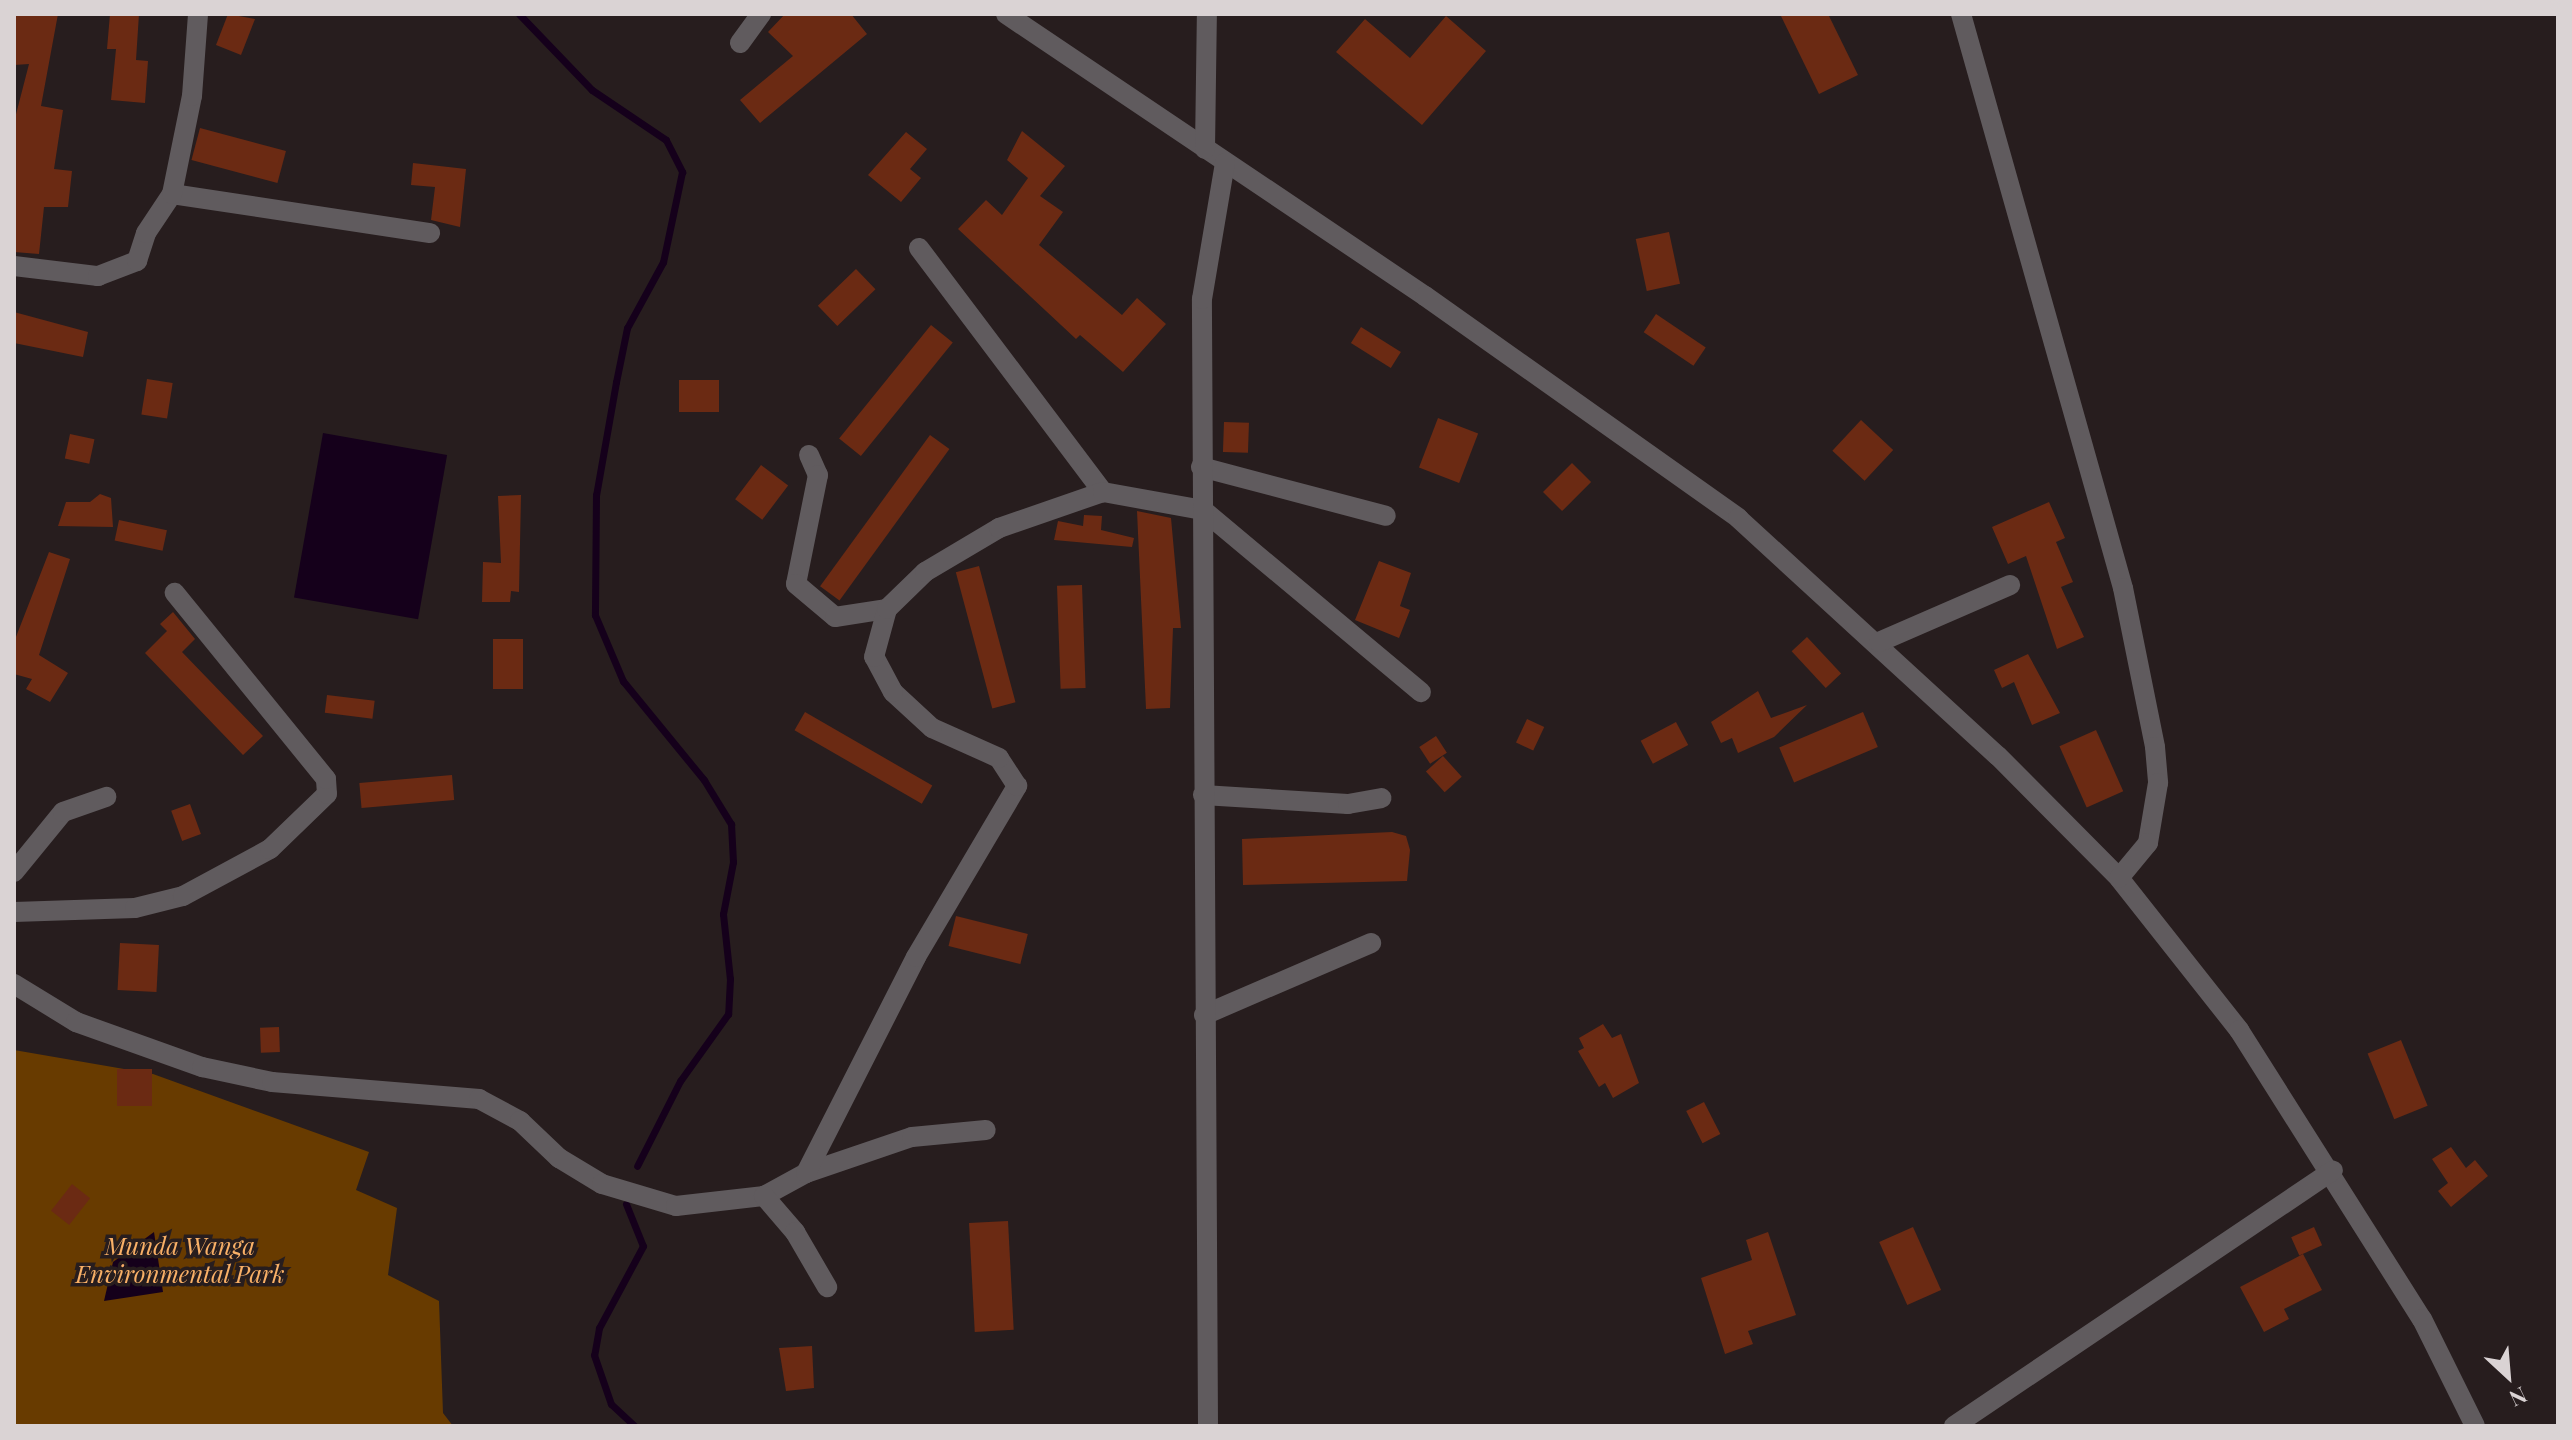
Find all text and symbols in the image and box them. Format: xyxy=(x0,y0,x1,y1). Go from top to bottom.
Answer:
park label: Munda Wanga Environmental Park xyxy=(75,1232,285,1288)
north arrow xyxy=(2468,1336,2548,1416)
text: N xyxy=(2505,1381,2532,1415)

